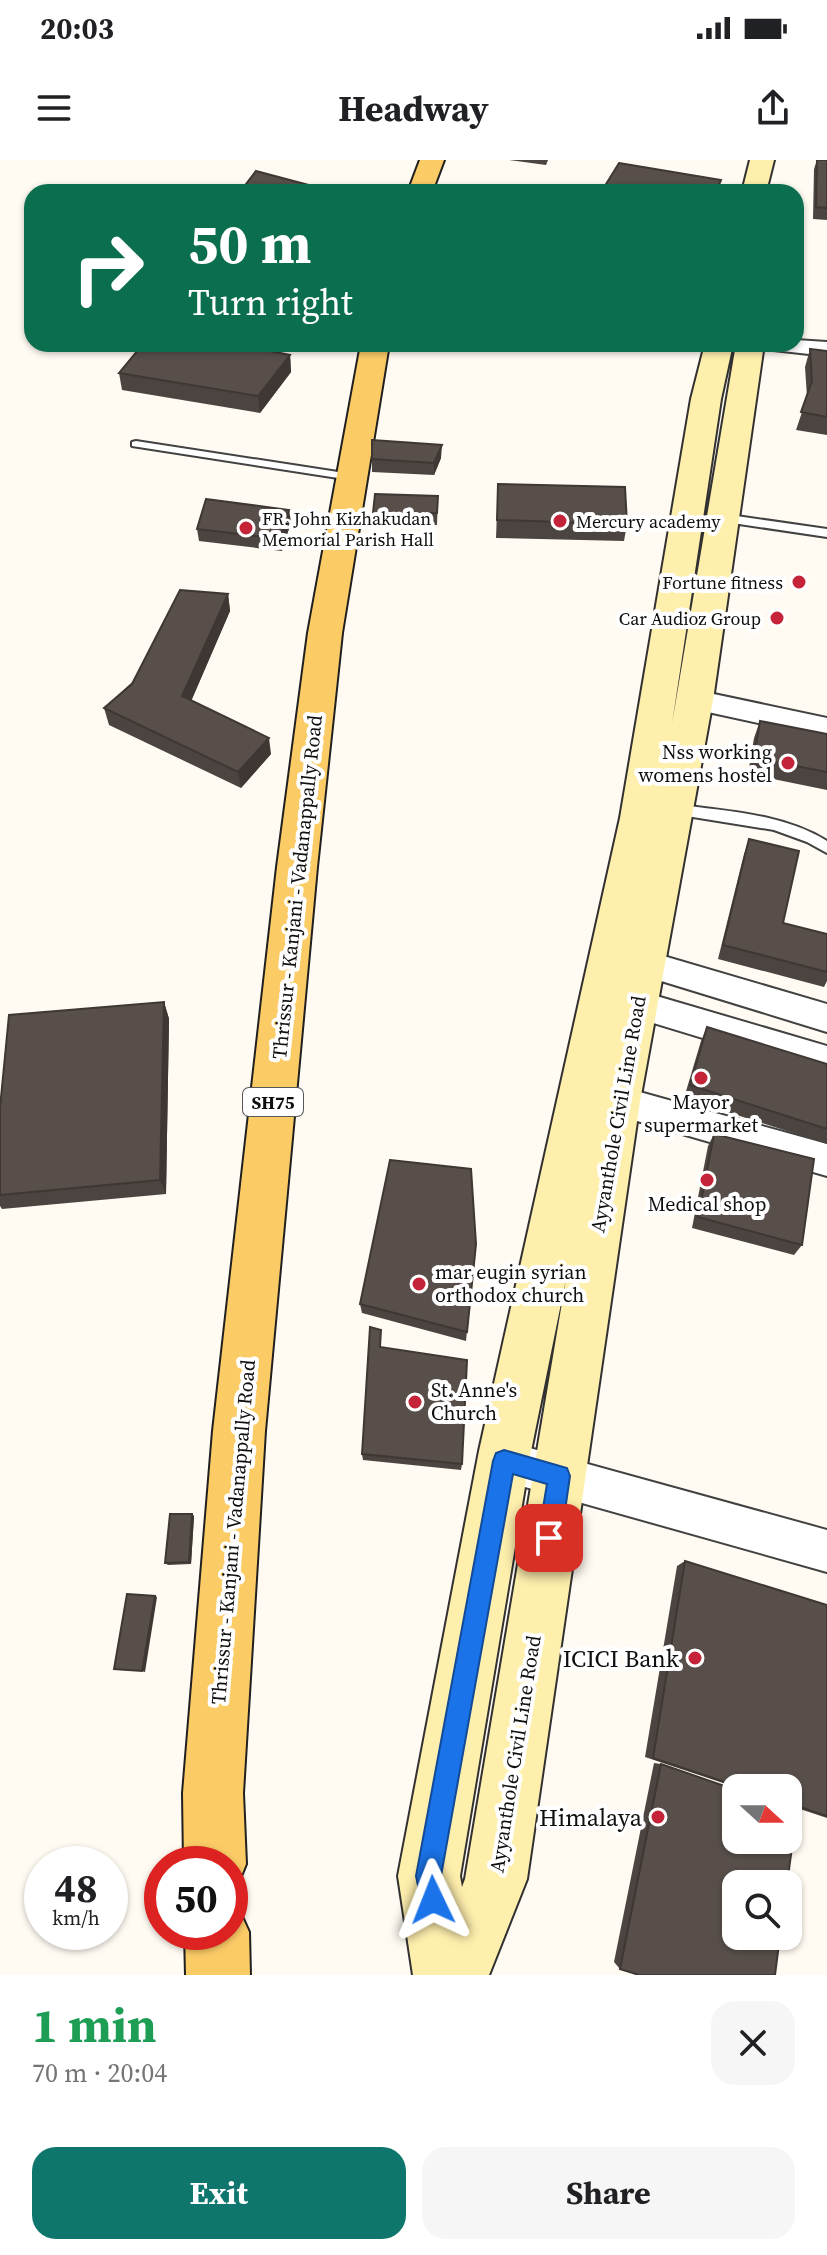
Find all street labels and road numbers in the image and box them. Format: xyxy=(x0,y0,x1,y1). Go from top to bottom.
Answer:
street label: Thrissur - Kanjani - Vadanappally Road xyxy=(265,713,329,1061)
street label: Ayyanthole Civil Line Road xyxy=(583,993,653,1235)
road number: SH75 xyxy=(243,1088,303,1116)
street label: Thrissur - Kanjani - Vadanappally Road xyxy=(204,1358,262,1706)
street label: Ayyanthole Civil Line Road xyxy=(482,1633,548,1875)

